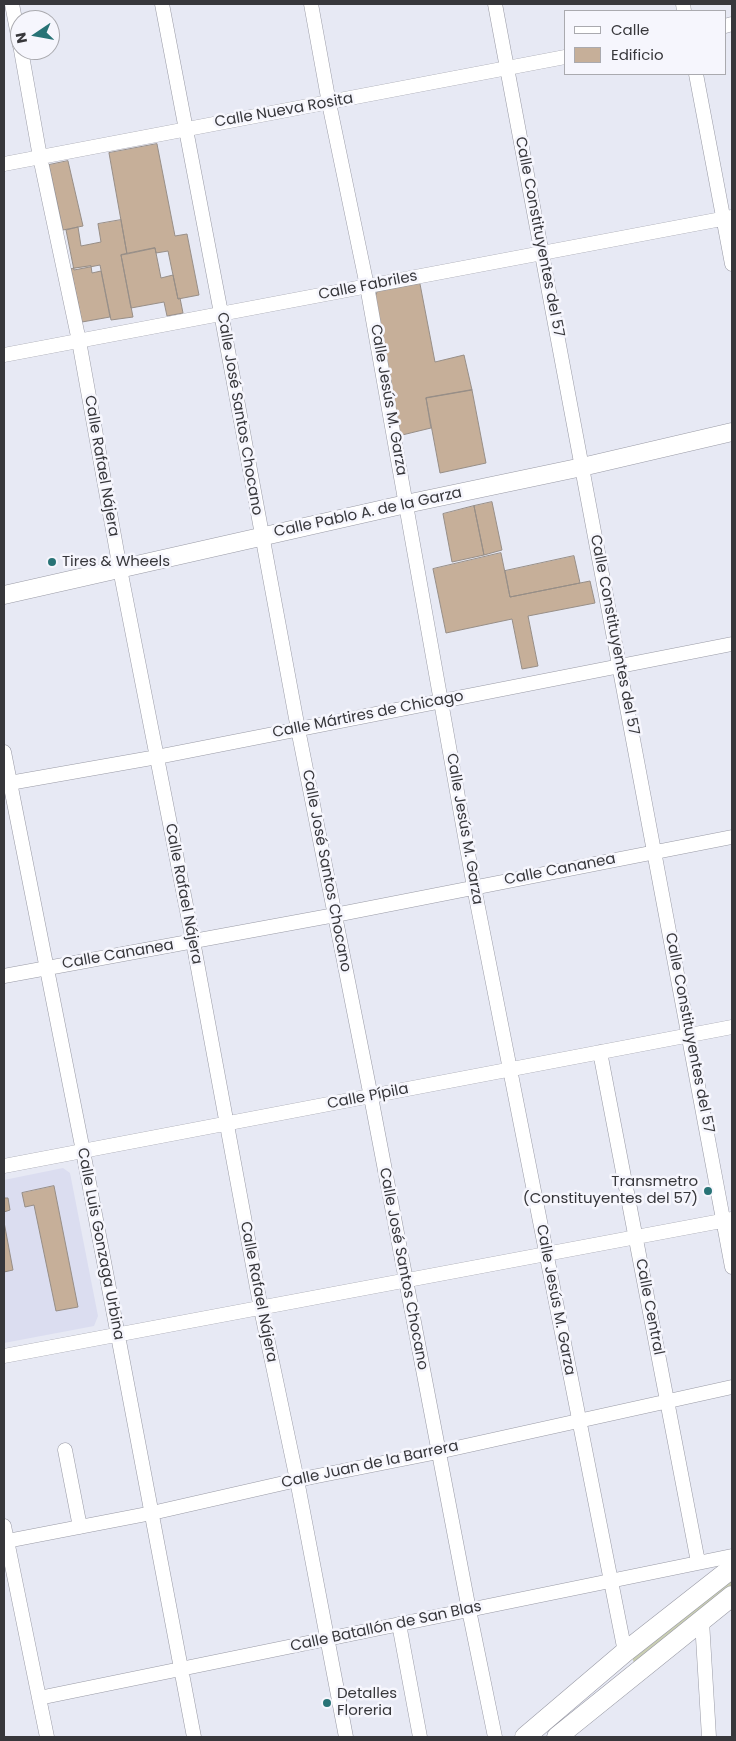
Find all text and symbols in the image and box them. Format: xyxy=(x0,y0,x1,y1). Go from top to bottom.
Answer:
north arrow xyxy=(10,10,60,60)
legend xyxy=(564,10,726,75)
text: Calle xyxy=(611,19,649,40)
text: N xyxy=(10,31,32,45)
text: Edificio xyxy=(611,44,664,65)
street label: Calle Nueva Rosita xyxy=(213,90,355,132)
street label: Calle Constituyentes del 57 xyxy=(511,135,567,339)
street label: Calle Fabriles xyxy=(317,268,419,304)
street label: Calle José Santos Chocano xyxy=(212,311,266,517)
street label: Calle Jesús M. Garza xyxy=(366,323,410,477)
street label: Calle Rafael Nájera xyxy=(80,394,122,538)
street label: Calle Pablo A. de la Garza xyxy=(272,484,464,542)
street label: Calle Constituyentes del 57 xyxy=(586,533,642,737)
place label: Tires & Wheels xyxy=(62,553,170,571)
marker: Tires & Wheels xyxy=(46,556,58,568)
street label: Calle Mártires de Chicago xyxy=(271,688,465,742)
street label: Calle Jesús M. Garza xyxy=(442,752,486,906)
street label: Calle José Santos Chocano xyxy=(298,768,354,974)
street label: Calle Rafael Nájera xyxy=(161,822,205,966)
street label: Calle Cananea xyxy=(503,850,617,890)
street label: Calle Constituyentes del 57 xyxy=(661,931,717,1135)
street label: Calle Cananea xyxy=(61,936,175,974)
street label: Calle Pípila xyxy=(326,1080,410,1114)
street label: Calle Luis Gonzaga Urbina xyxy=(73,1146,127,1342)
street label: Calle José Santos Chocano xyxy=(375,1166,431,1372)
place label: Transmetro (Constituyentes del 57) xyxy=(523,1173,698,1208)
marker: Transmetro (Constituyentes del 57) xyxy=(702,1185,714,1197)
street label: Calle Rafael Nájera xyxy=(236,1220,280,1364)
street label: Calle Jesús M. Garza xyxy=(532,1223,578,1377)
street label: Calle Central xyxy=(631,1257,667,1357)
street label: Calle Juan de la Barrera xyxy=(280,1437,460,1493)
street label: Calle Batallón de San Blas xyxy=(289,1598,483,1656)
place label: Detalles Floreria xyxy=(337,1685,397,1720)
marker: Detalles Floreria xyxy=(321,1697,333,1709)

